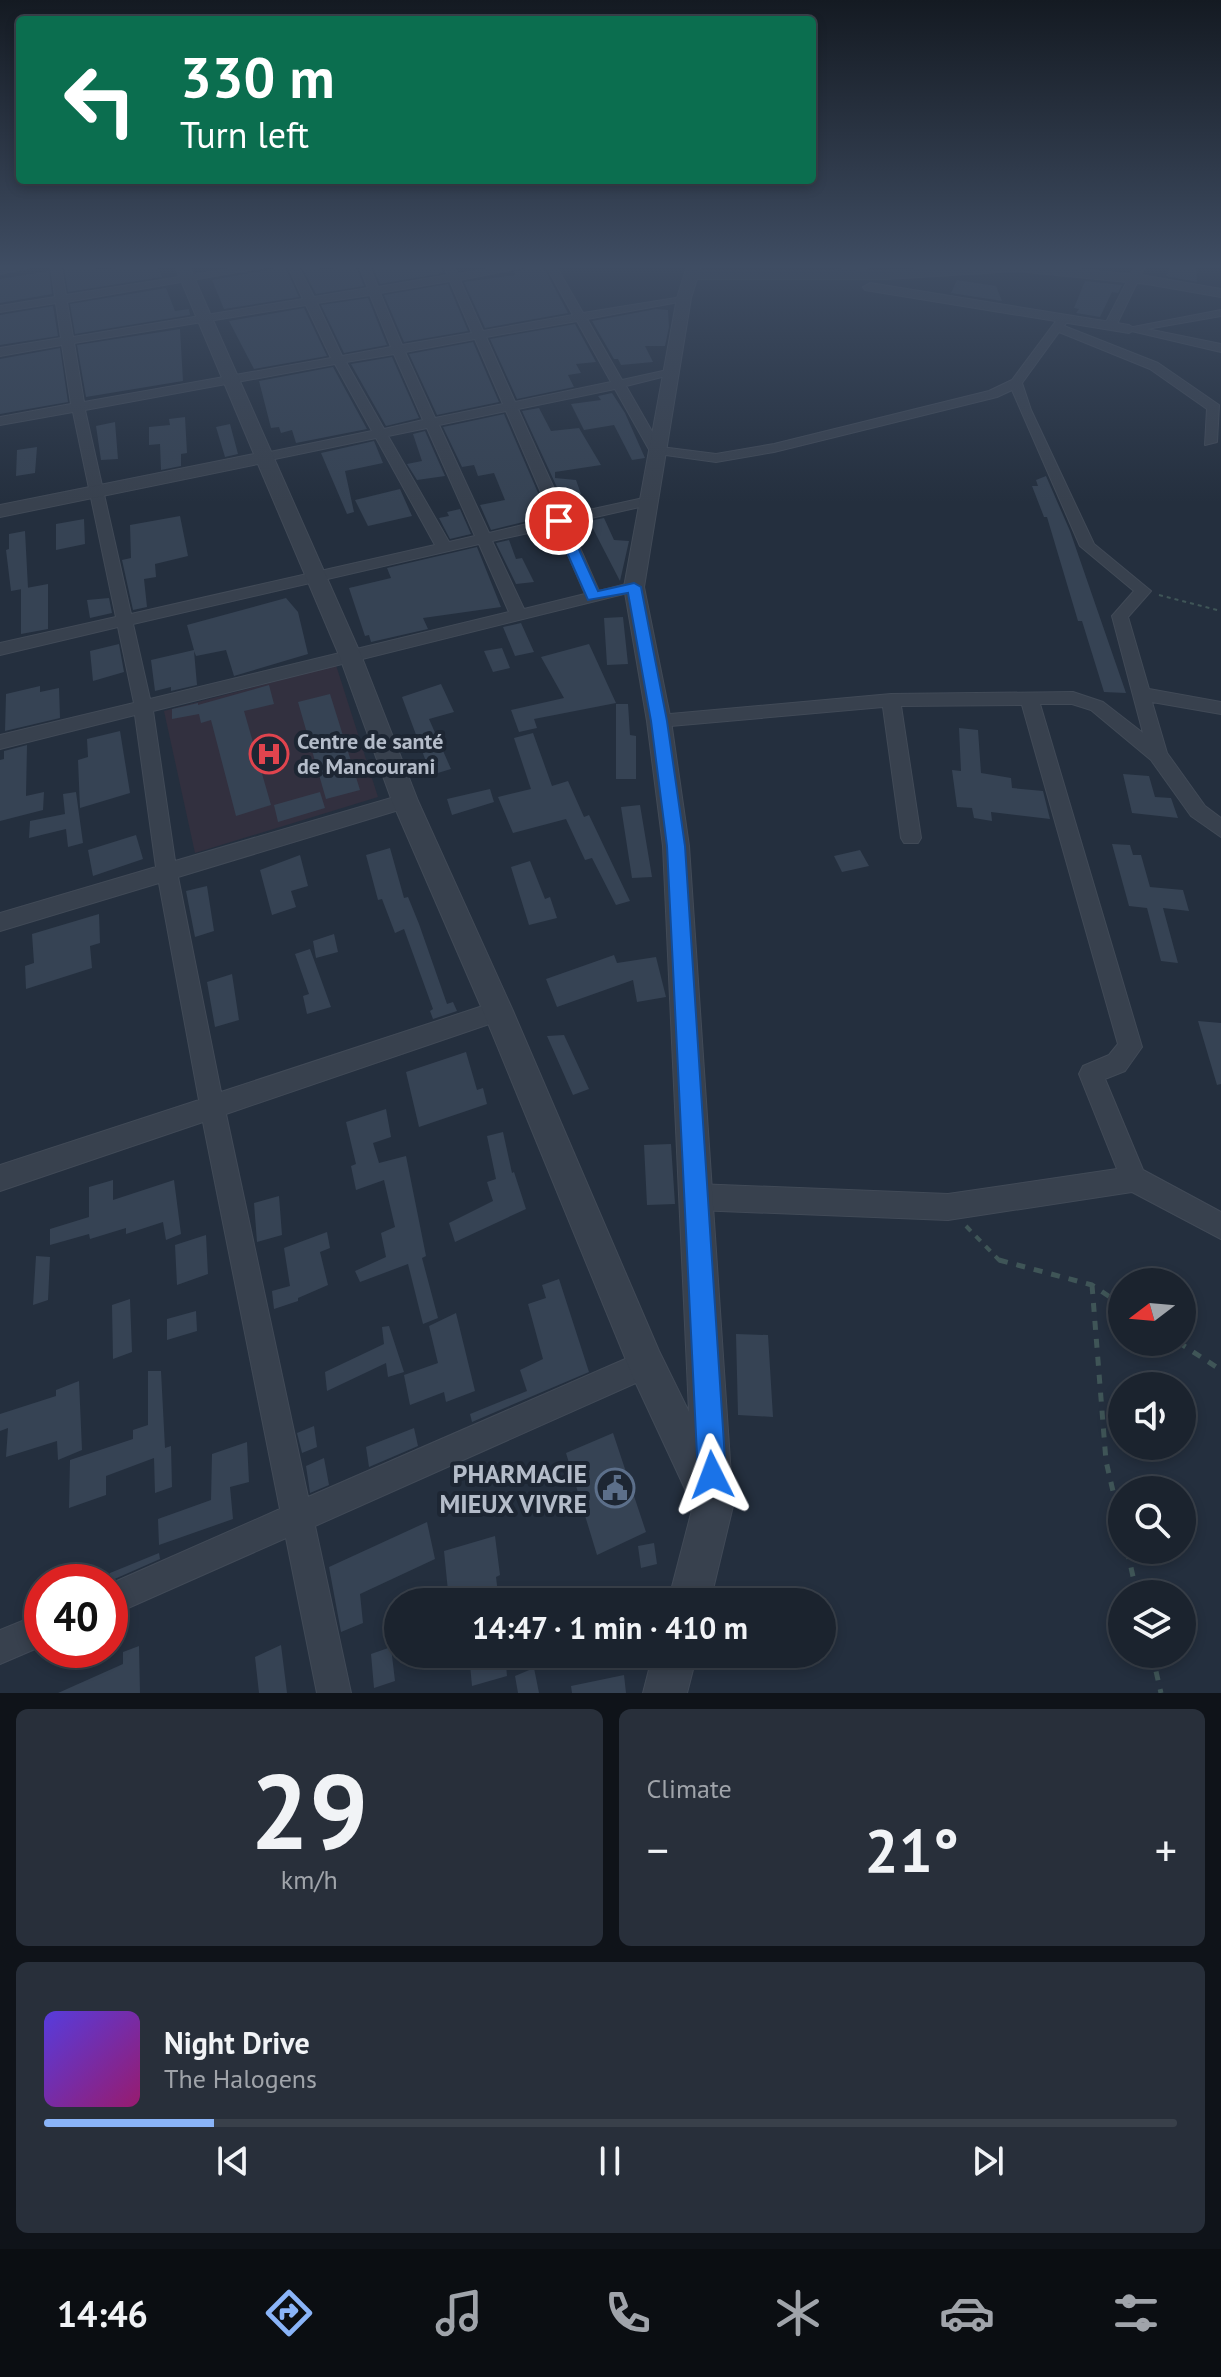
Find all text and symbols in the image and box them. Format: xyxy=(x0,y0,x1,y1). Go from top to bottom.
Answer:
text: 330 m xyxy=(180,41,335,113)
icon: left xyxy=(48,48,152,152)
text: Turn left xyxy=(180,111,309,158)
pin xyxy=(525,487,593,555)
icon: arrive xyxy=(537,499,581,543)
place label: Centre de santé de Mancourani xyxy=(297,727,443,780)
hospital icon: Centre de santé de Mancourani xyxy=(248,733,290,775)
north arrow xyxy=(1108,1268,1196,1356)
map controls xyxy=(1108,1268,1196,1668)
button: sound xyxy=(1108,1372,1196,1460)
position arrow xyxy=(670,1433,754,1517)
place label: PHARMACIE MIEUX VIVRE xyxy=(440,1457,587,1520)
public building icon: PHARMACIE MIEUX VIVRE xyxy=(594,1467,636,1509)
button: search xyxy=(1108,1476,1196,1564)
speed limit sign: 40 xyxy=(24,1564,128,1668)
button: layers xyxy=(1108,1580,1196,1668)
text: 14:47 · 1 min · 410 m xyxy=(472,1608,748,1647)
text: 29 xyxy=(250,1743,368,1878)
text: Climate xyxy=(647,1772,732,1805)
text: 21° xyxy=(865,1811,959,1889)
text: − xyxy=(647,1821,669,1878)
text: + xyxy=(1155,1821,1177,1878)
text: km/h xyxy=(281,1863,338,1896)
text: Night Drive xyxy=(164,2023,310,2062)
text: The Halogens xyxy=(164,2062,317,2095)
icon: previous xyxy=(211,2139,255,2183)
icon: pause xyxy=(588,2139,632,2183)
icon: next xyxy=(966,2139,1010,2183)
icon: directions xyxy=(261,2285,317,2341)
icon: music xyxy=(431,2285,487,2341)
icon: phone xyxy=(600,2285,656,2341)
icon: climate xyxy=(770,2285,826,2341)
icon: car xyxy=(939,2285,995,2341)
icon: filters xyxy=(1108,2285,1164,2341)
text: 14:46 xyxy=(57,2290,148,2337)

